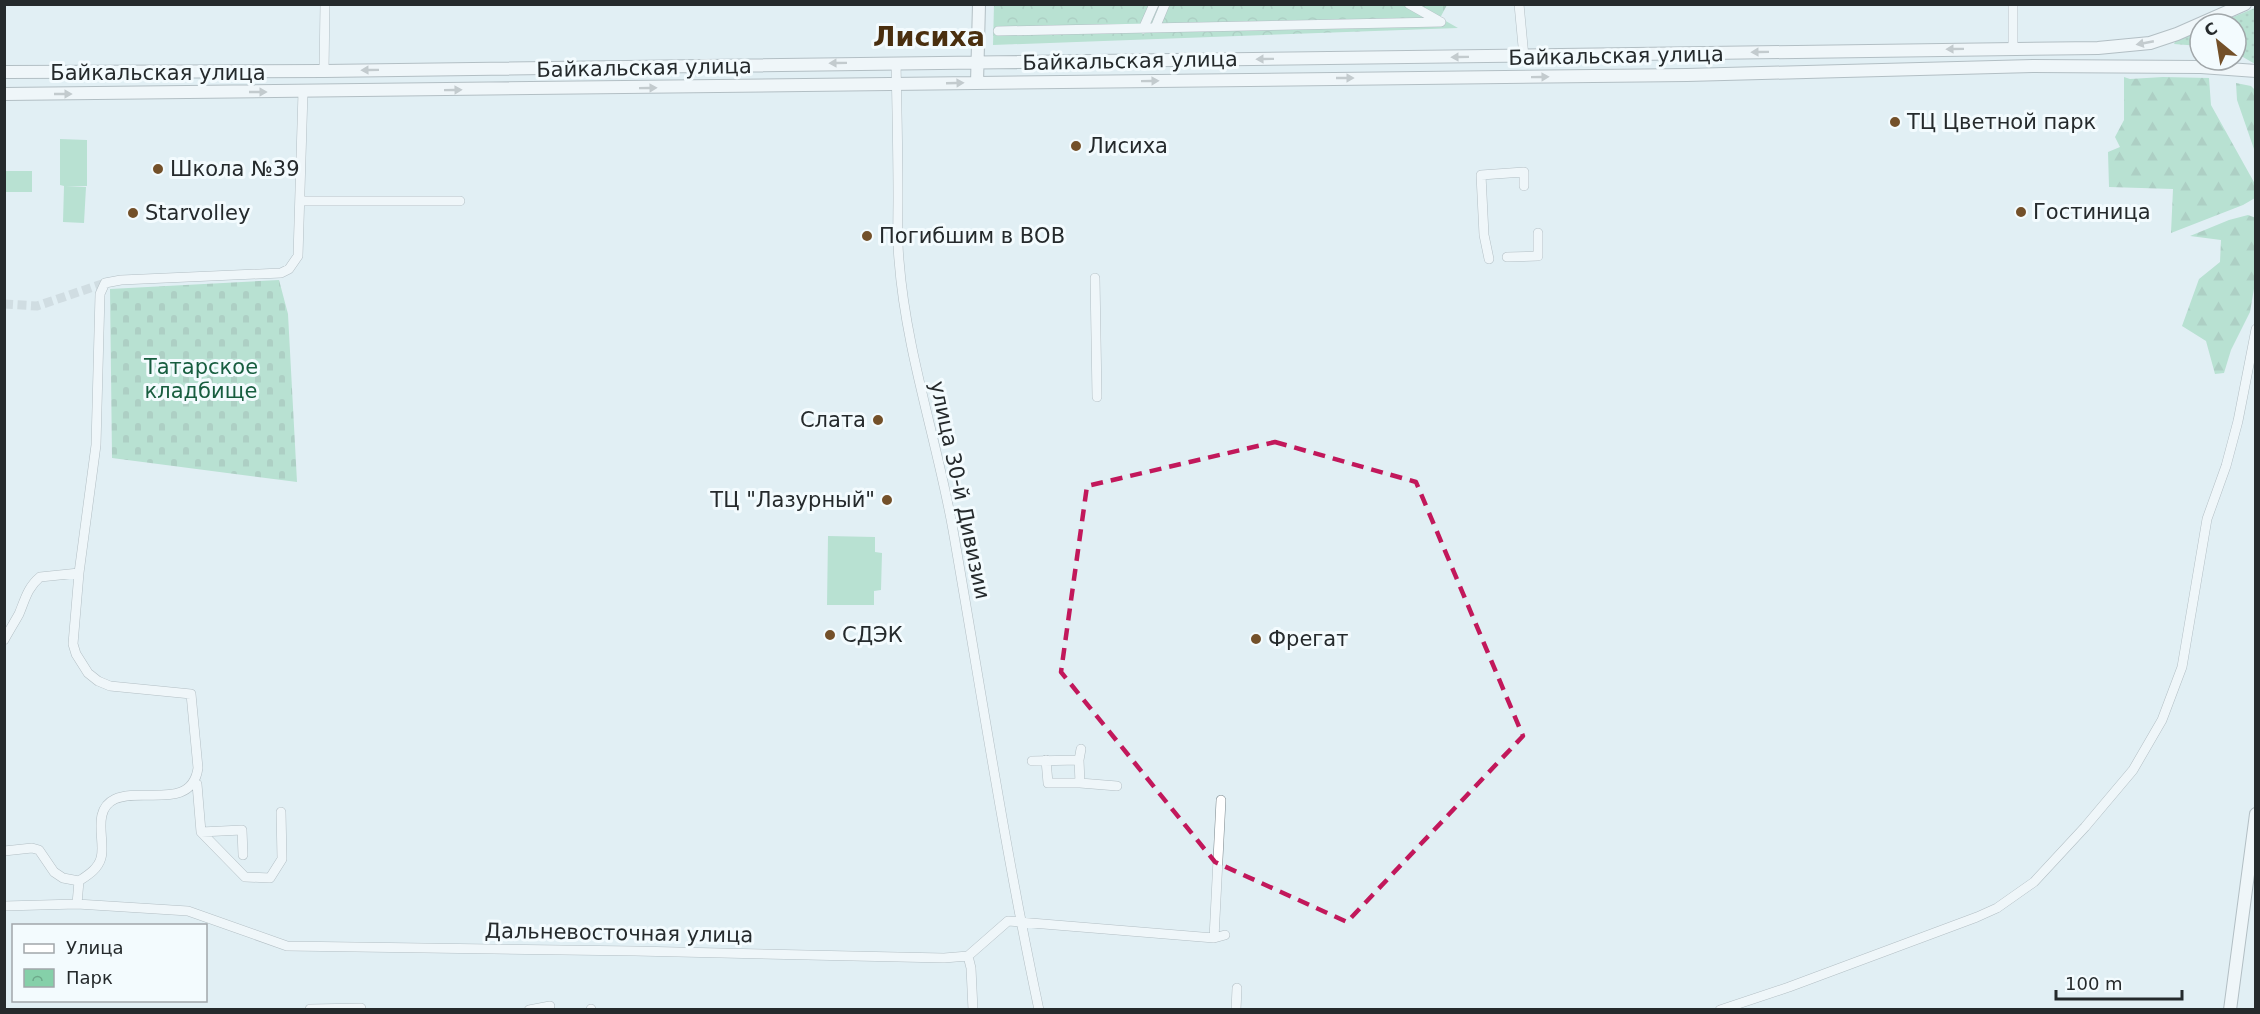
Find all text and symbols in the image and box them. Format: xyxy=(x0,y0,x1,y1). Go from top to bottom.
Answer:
north arrow xyxy=(2188,12,2248,72)
text: С xyxy=(2201,18,2221,41)
district label: Лисиха xyxy=(873,21,985,52)
one-way arrow xyxy=(2135,39,2154,48)
street label: Байкальская улица xyxy=(1508,42,1724,70)
one-way arrow xyxy=(1945,44,1964,54)
street label: Байкальская улица xyxy=(1022,47,1238,75)
one-way arrow xyxy=(1750,48,1769,57)
one-way arrow xyxy=(1450,52,1469,62)
street label: Байкальская улица xyxy=(536,54,752,82)
one-way arrow xyxy=(1255,54,1274,64)
one-way arrow xyxy=(828,59,847,68)
street label: Байкальская улица xyxy=(50,61,266,85)
one-way arrow xyxy=(360,65,379,75)
one-way arrow xyxy=(1531,72,1550,81)
one-way arrow xyxy=(1336,73,1355,83)
one-way arrow xyxy=(1141,76,1160,86)
one-way arrow xyxy=(946,78,965,88)
one-way arrow xyxy=(638,83,657,92)
one-way arrow xyxy=(443,85,462,95)
one-way arrow xyxy=(248,87,267,97)
one-way arrow xyxy=(53,89,72,99)
place label: ТЦ Цветной парк xyxy=(1906,110,2096,134)
marker: ТЦ Цветной парк xyxy=(1888,115,1902,129)
place label: Лисиха xyxy=(1088,134,1168,158)
marker: Лисиха xyxy=(1069,139,1083,153)
place label: Школа №39 xyxy=(170,157,300,181)
marker: Школа №39 xyxy=(151,162,165,176)
place label: Гостиница xyxy=(2033,200,2151,224)
place label: Starvolley xyxy=(145,201,250,225)
marker: Гостиница xyxy=(2014,205,2028,219)
marker: Starvolley xyxy=(126,206,140,220)
place label: Погибшим в ВОВ xyxy=(879,224,1065,248)
marker: Погибшим в ВОВ xyxy=(860,229,874,243)
park label: Татарское кладбище xyxy=(143,355,258,403)
street label: улица 30-й Дивизии xyxy=(925,379,995,601)
place label: Слата xyxy=(800,408,866,432)
marker: Слата xyxy=(871,413,885,427)
place label: ТЦ "Лазурный" xyxy=(709,488,875,512)
marker: ТЦ "Лазурный" xyxy=(880,493,894,507)
place label: СДЭК xyxy=(842,623,903,647)
place label: Фрегат xyxy=(1268,627,1348,651)
marker: СДЭК xyxy=(823,628,837,642)
marker: Фрегат xyxy=(1249,632,1263,646)
street label: Дальневосточная улица xyxy=(485,919,753,947)
legend xyxy=(12,924,207,1002)
text: Улица xyxy=(66,937,123,958)
scale bar xyxy=(2056,963,2182,1001)
text: Парк xyxy=(66,967,113,988)
text: 100 m xyxy=(2065,973,2123,994)

